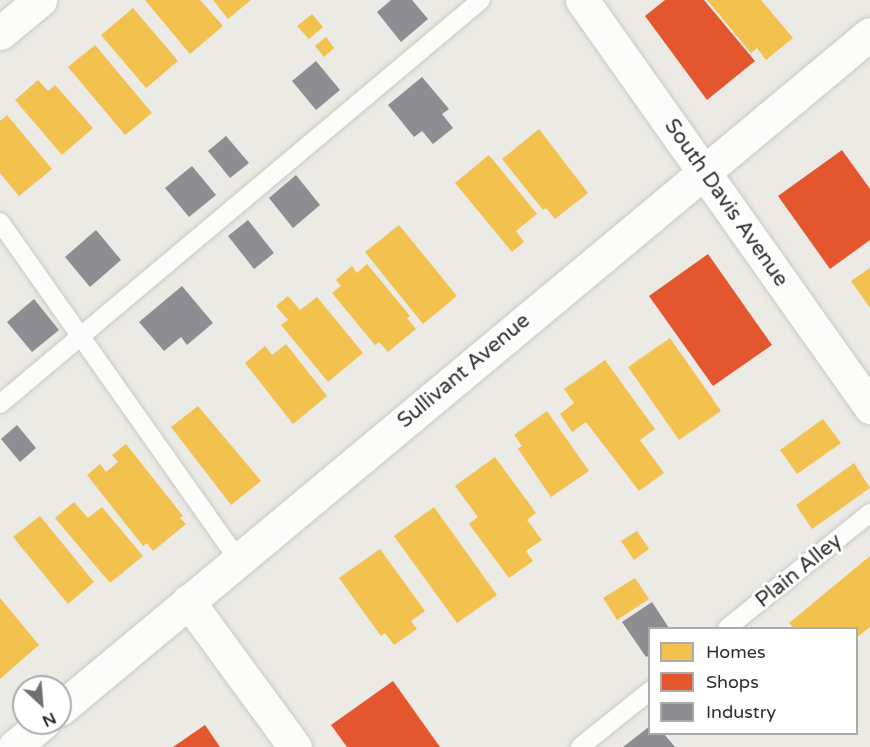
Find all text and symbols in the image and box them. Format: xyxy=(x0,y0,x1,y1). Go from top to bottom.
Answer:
street label: South Davis Avenue xyxy=(659,114,793,292)
street label: Sullivant Avenue xyxy=(393,308,535,434)
street label: Plain Alley xyxy=(751,529,847,613)
legend xyxy=(648,627,858,735)
text: Homes xyxy=(706,641,766,663)
text: Shops xyxy=(706,671,759,693)
north arrow xyxy=(12,675,72,735)
text: Industry xyxy=(706,701,776,723)
text: N xyxy=(39,708,59,731)

